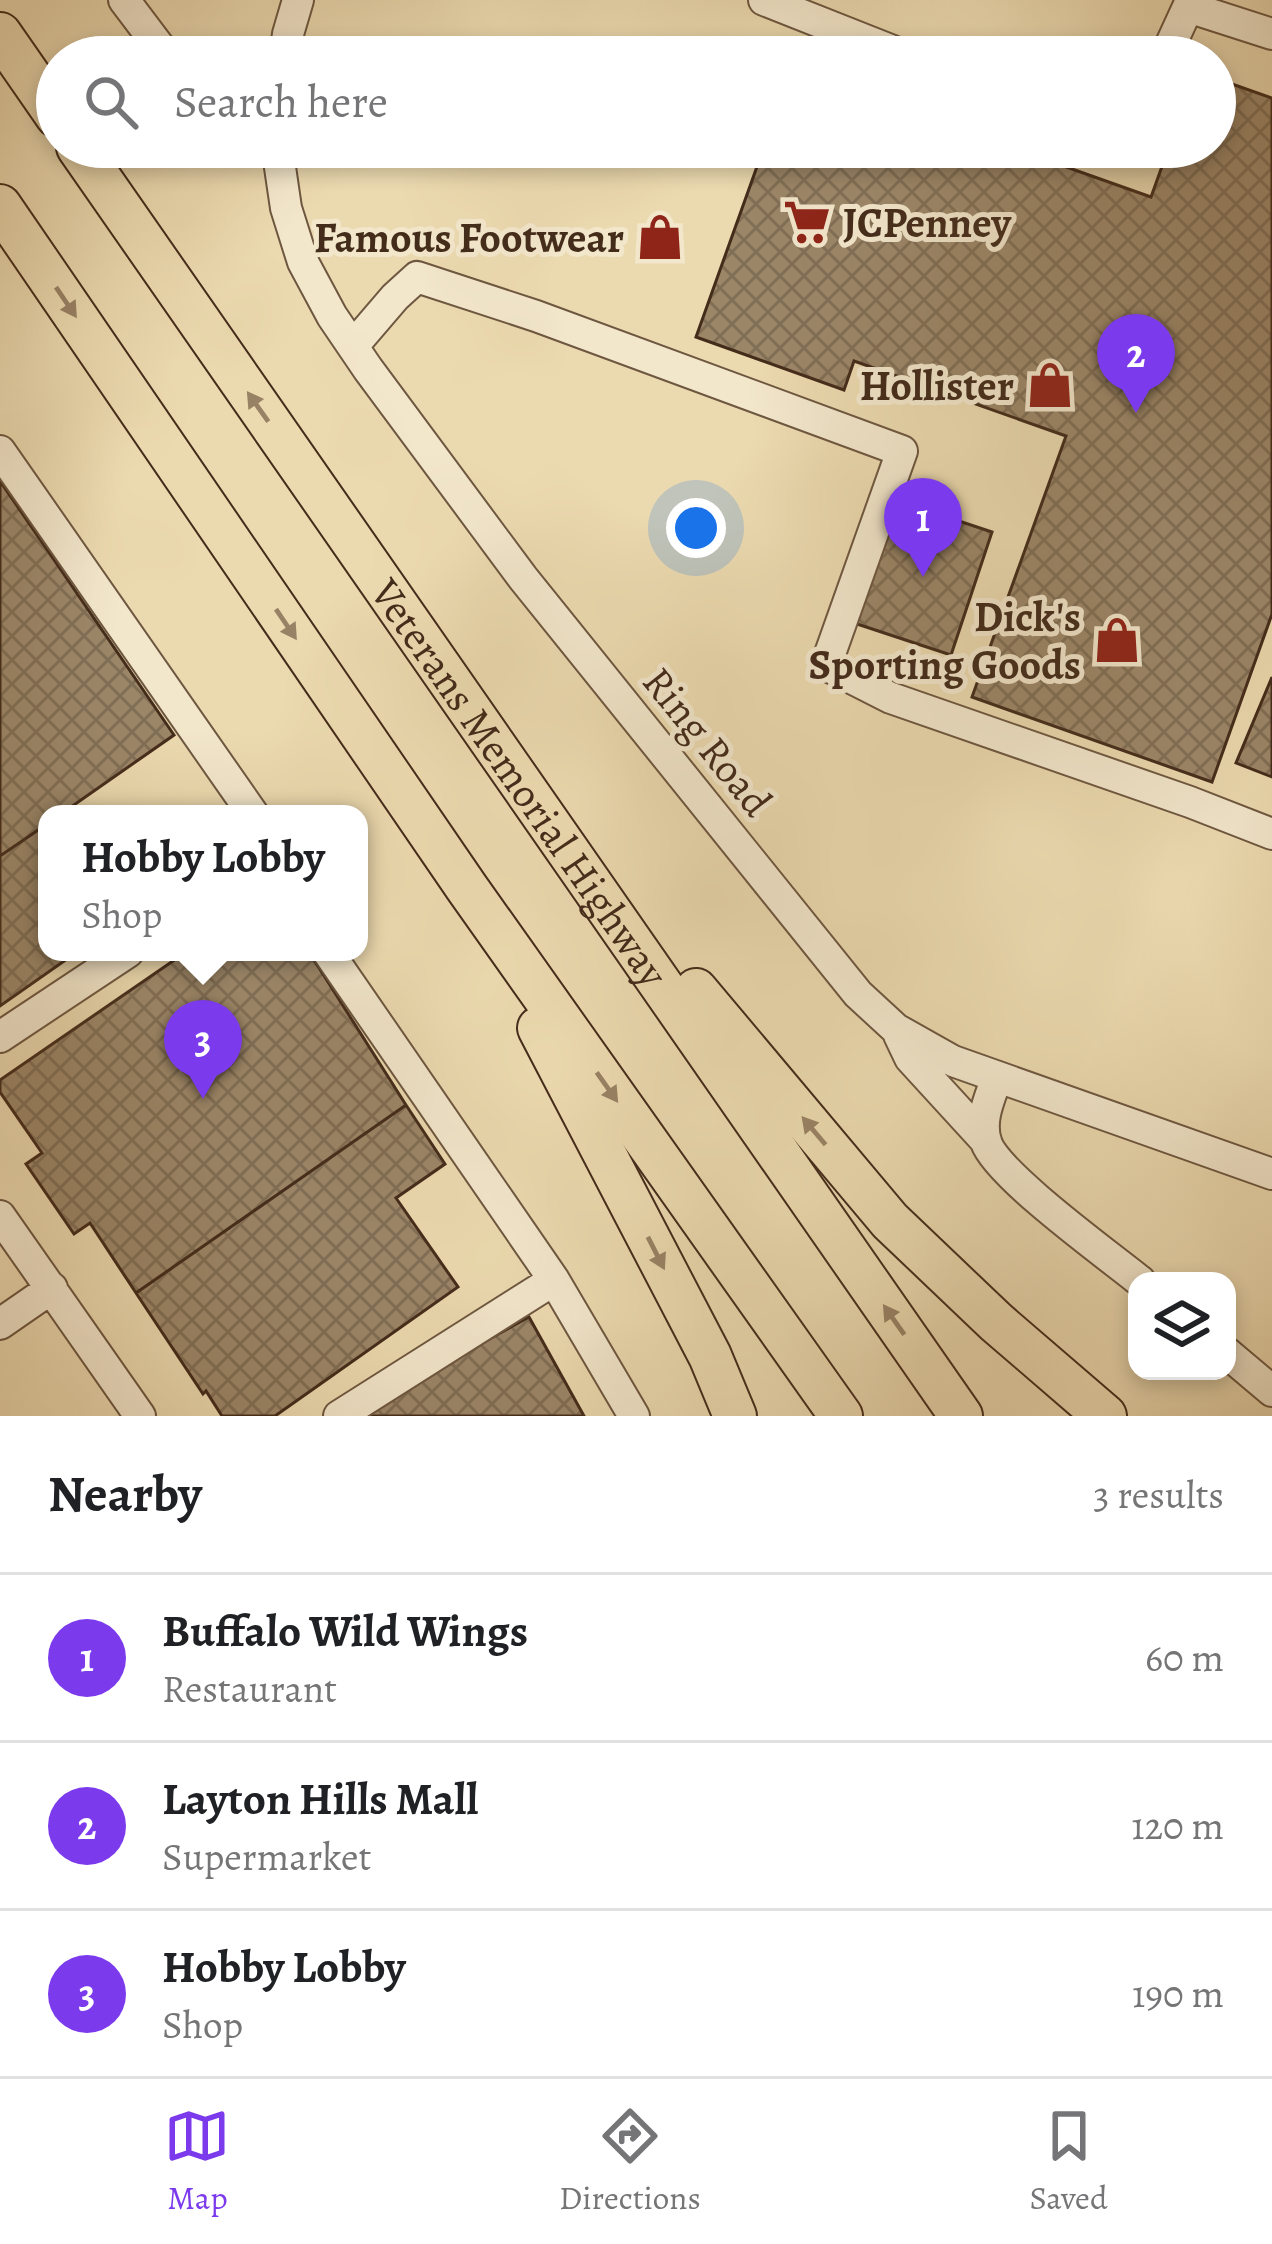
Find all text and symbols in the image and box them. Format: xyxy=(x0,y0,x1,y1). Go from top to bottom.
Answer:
search box xyxy=(36,36,1236,168)
icon: search xyxy=(78,69,144,135)
text: Search here xyxy=(174,71,388,133)
place label: JCPenney xyxy=(843,194,1013,251)
supermarket icon: JCPenney xyxy=(782,197,832,247)
place label: Famous Footwear xyxy=(314,209,624,266)
shop icon: Famous Footwear xyxy=(635,212,685,262)
one-way arrow xyxy=(54,286,77,318)
pin: 2 xyxy=(1097,314,1175,413)
place label: Hollister xyxy=(860,357,1014,414)
shop icon: Hollister xyxy=(1025,360,1075,410)
one-way arrow xyxy=(247,390,270,423)
pin: 1 xyxy=(884,478,962,577)
your location xyxy=(666,498,726,558)
street label: Veterans Memorial Highway xyxy=(357,566,682,999)
place label: Dick's Sporting Goods xyxy=(808,588,1081,693)
one-way arrow xyxy=(274,608,297,640)
shop icon: Dick's Sporting Goods xyxy=(1092,615,1142,665)
street label: Ring Road xyxy=(630,655,786,828)
popup xyxy=(38,805,368,961)
text: Hobby Lobby xyxy=(81,826,325,888)
text: Shop xyxy=(81,888,162,941)
pin: 3 xyxy=(164,1000,242,1099)
one-way arrow xyxy=(595,1071,619,1103)
one-way arrow xyxy=(802,1116,828,1146)
one-way arrow xyxy=(645,1236,666,1271)
map controls xyxy=(1128,1272,1236,1380)
button: layers xyxy=(1128,1272,1236,1380)
one-way arrow xyxy=(883,1303,906,1336)
text: Nearby xyxy=(48,1459,202,1529)
text: 3 results xyxy=(1093,1468,1224,1521)
text: Buffalo Wild Wings xyxy=(162,1600,528,1662)
text: 1 xyxy=(80,1631,94,1684)
text: 60 m xyxy=(1145,1631,1224,1684)
text: Restaurant xyxy=(162,1662,337,1715)
text: Layton Hills Mall xyxy=(162,1768,478,1830)
text: 2 xyxy=(78,1799,96,1852)
text: 120 m xyxy=(1131,1799,1224,1852)
text: Supermarket xyxy=(162,1830,371,1883)
text: Hobby Lobby xyxy=(162,1936,406,1998)
text: 3 xyxy=(79,1967,95,2020)
text: 190 m xyxy=(1132,1967,1224,2020)
text: Shop xyxy=(162,1998,243,2051)
tab: Map xyxy=(164,2103,230,2220)
tab: Directions xyxy=(559,2103,701,2220)
tab: Saved xyxy=(1029,2103,1108,2220)

